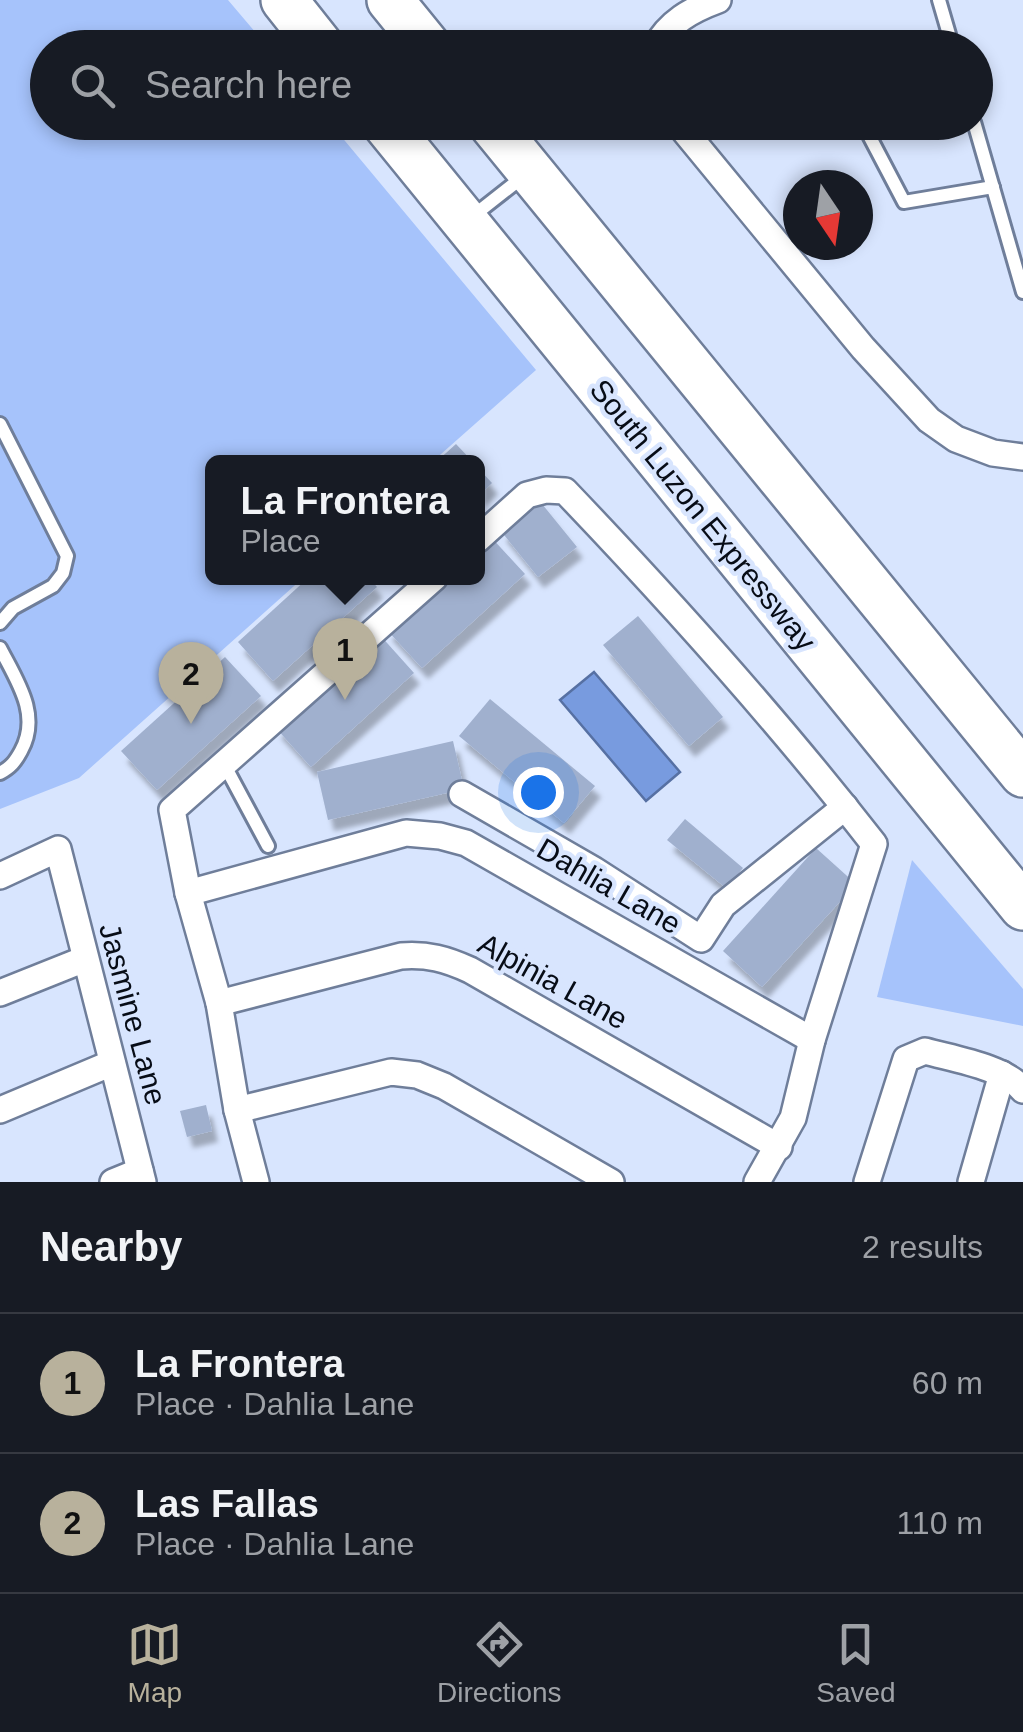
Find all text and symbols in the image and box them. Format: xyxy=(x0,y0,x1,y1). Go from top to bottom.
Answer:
search box xyxy=(30,30,993,140)
icon: search xyxy=(65,58,120,113)
text: Search here xyxy=(145,64,352,106)
north arrow xyxy=(783,170,873,260)
street label: South Luzon Expressway xyxy=(584,373,822,657)
popup xyxy=(205,455,485,585)
text: La Frontera xyxy=(240,480,450,522)
text: Place xyxy=(240,523,321,559)
pin: 1 xyxy=(312,618,378,700)
pin: 2 xyxy=(158,642,224,724)
your location xyxy=(513,767,564,818)
street label: Dahlia Lane xyxy=(531,832,687,940)
street label: Jasmine Lane xyxy=(93,920,173,1108)
street label: Alpinia Lane xyxy=(473,927,633,1035)
text: Nearby xyxy=(40,1223,182,1270)
text: 2 results xyxy=(862,1229,983,1265)
text: La Frontera xyxy=(135,1343,344,1385)
text: 1 xyxy=(64,1365,81,1401)
text: 60 m xyxy=(912,1365,983,1401)
text: Place · Dahlia Lane xyxy=(135,1386,414,1422)
text: Las Fallas xyxy=(135,1483,319,1525)
text: 2 xyxy=(64,1505,81,1541)
text: 110 m xyxy=(896,1505,983,1541)
text: Place · Dahlia Lane xyxy=(135,1526,414,1562)
tab: Map xyxy=(127,1617,182,1709)
tab: Directions xyxy=(437,1617,562,1709)
tab: Saved xyxy=(816,1617,896,1709)

